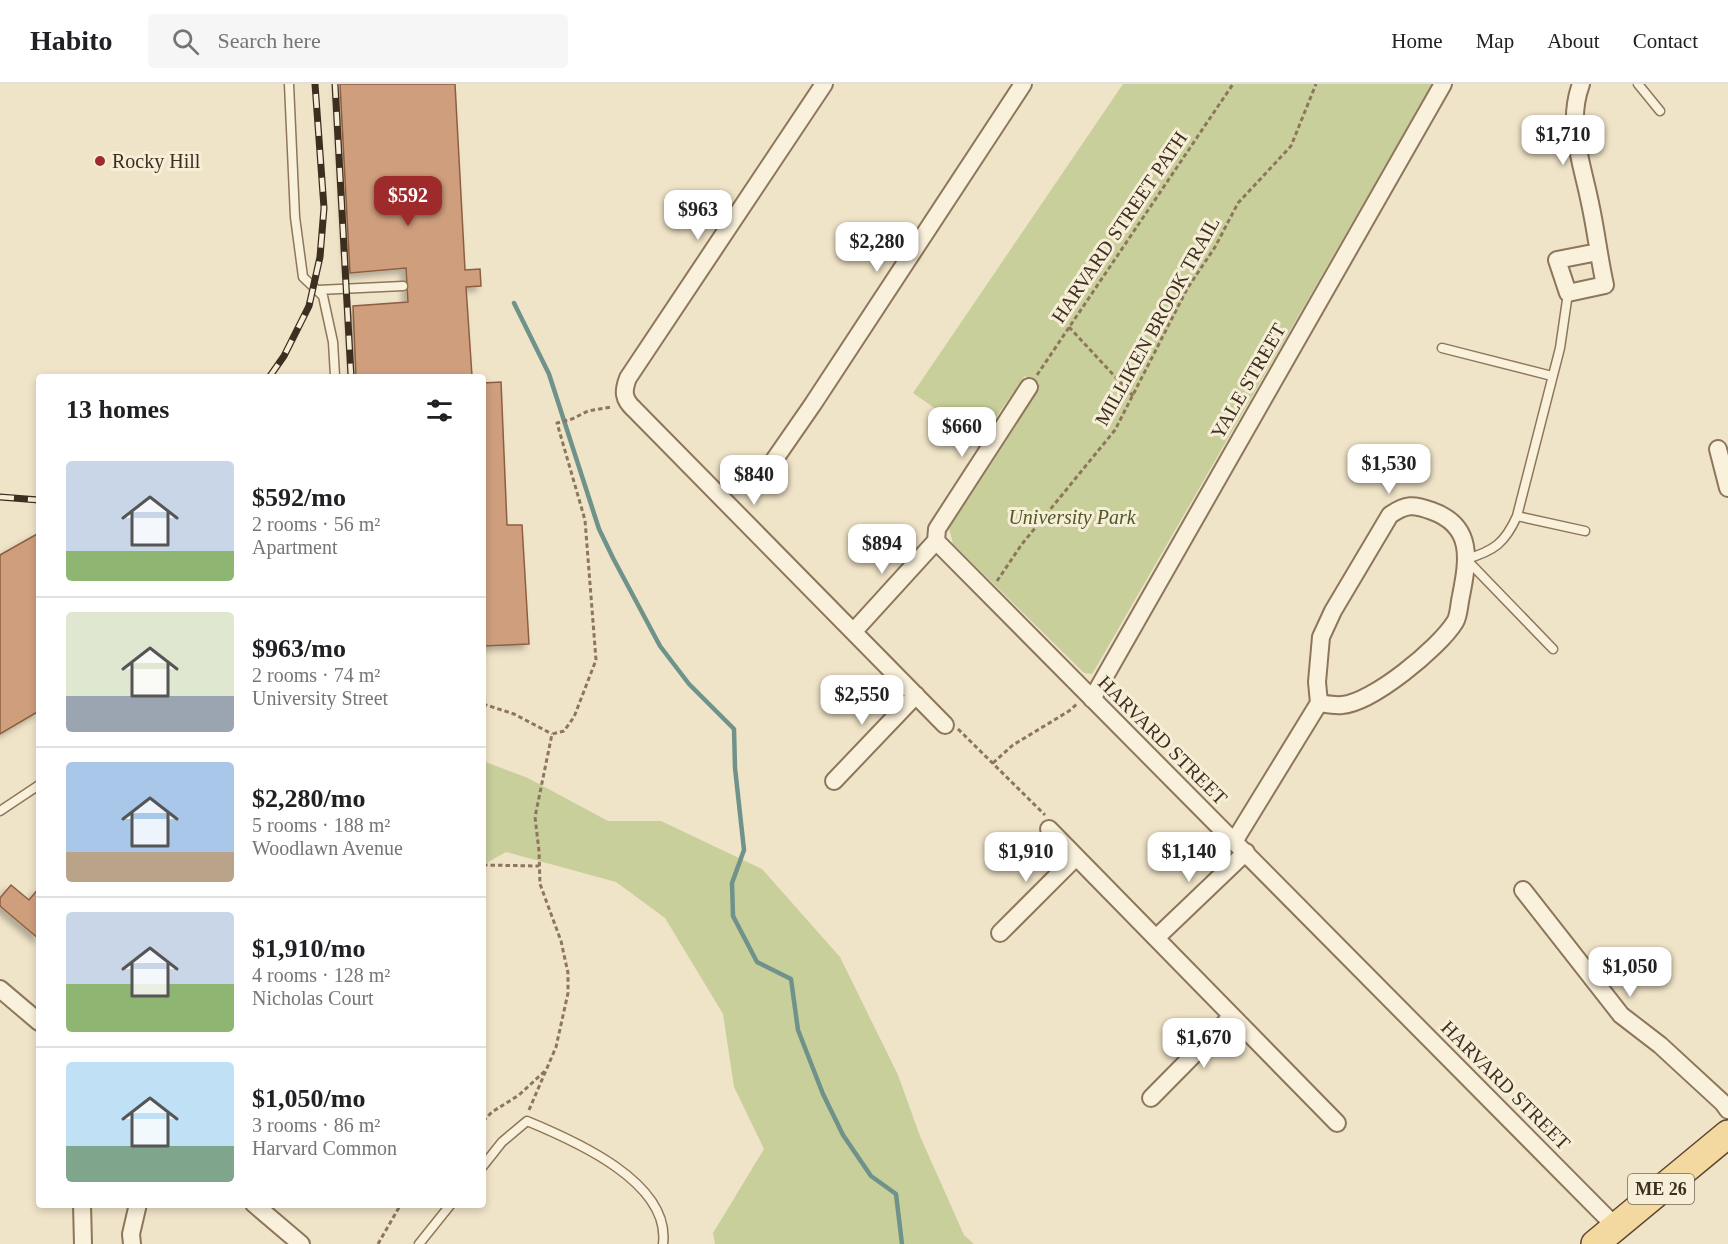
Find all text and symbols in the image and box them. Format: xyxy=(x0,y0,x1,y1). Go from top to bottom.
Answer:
search box xyxy=(148,14,568,68)
text: Habito xyxy=(30,25,112,56)
icon: search xyxy=(169,25,202,58)
text: Search here xyxy=(217,28,321,53)
text: Home xyxy=(1391,29,1443,53)
text: Map xyxy=(1476,29,1514,53)
text: About xyxy=(1547,29,1600,53)
text: Contact xyxy=(1633,29,1698,53)
pin: $1,710 xyxy=(1514,115,1612,166)
text: $1,710 xyxy=(1536,123,1591,145)
street label: HARVARD STREET PATH xyxy=(1047,127,1191,327)
place label: Rocky Hill xyxy=(112,150,201,173)
marker: Rocky Hill xyxy=(93,154,107,168)
pin: $592 xyxy=(372,176,444,227)
text: $592 xyxy=(388,184,428,206)
pin: $963 xyxy=(662,190,734,241)
text: $963 xyxy=(678,198,718,220)
street label: MILLIKEN BROOK TRAIL xyxy=(1090,213,1224,429)
pin: $2,280 xyxy=(828,222,926,273)
text: $2,280 xyxy=(850,230,905,252)
street label: YALE STREET xyxy=(1206,319,1290,443)
icon: filters xyxy=(423,394,456,427)
text: 13 homes xyxy=(66,395,169,424)
pin: $660 xyxy=(926,407,998,458)
text: $660 xyxy=(942,415,982,437)
pin: $1,530 xyxy=(1340,444,1438,495)
text: $1,530 xyxy=(1362,452,1417,474)
pin: $840 xyxy=(718,455,790,506)
text: $840 xyxy=(734,463,774,485)
text: $592/mo xyxy=(252,483,346,512)
icon: home xyxy=(114,485,186,557)
park label: University Park xyxy=(1008,506,1137,529)
text: 2 rooms · 56 m² xyxy=(252,513,380,535)
pin: $894 xyxy=(846,524,918,575)
text: $894 xyxy=(862,532,902,554)
text: Apartment xyxy=(252,536,338,558)
text: $963/mo xyxy=(252,634,346,663)
icon: home xyxy=(114,636,186,708)
text: 2 rooms · 74 m² xyxy=(252,664,380,686)
street label: HARVARD STREET xyxy=(1094,671,1232,809)
pin: $2,550 xyxy=(813,675,911,726)
text: $2,550 xyxy=(835,683,890,705)
text: University Street xyxy=(252,687,388,709)
text: $2,280/mo xyxy=(252,784,365,813)
icon: home xyxy=(114,786,186,858)
text: 5 rooms · 188 m² xyxy=(252,814,390,836)
pin: $1,910 xyxy=(977,832,1075,883)
pin: $1,140 xyxy=(1140,832,1238,883)
text: Woodlawn Avenue xyxy=(252,837,403,859)
text: $1,910 xyxy=(999,840,1054,862)
text: $1,140 xyxy=(1162,840,1217,862)
text: $1,910/mo xyxy=(252,934,365,963)
icon: home xyxy=(114,936,186,1008)
pin: $1,050 xyxy=(1581,947,1679,998)
text: $1,050 xyxy=(1603,955,1658,977)
text: 4 rooms · 128 m² xyxy=(252,964,390,986)
text: Nicholas Court xyxy=(252,987,374,1009)
street label: HARVARD STREET xyxy=(1437,1016,1575,1154)
pin: $1,670 xyxy=(1155,1018,1253,1069)
text: $1,670 xyxy=(1177,1026,1232,1048)
text: $1,050/mo xyxy=(252,1084,365,1113)
icon: home xyxy=(114,1086,186,1158)
text: 3 rooms · 86 m² xyxy=(252,1114,380,1136)
text: Harvard Common xyxy=(252,1137,397,1159)
road number: ME 26 xyxy=(1628,1174,1694,1204)

